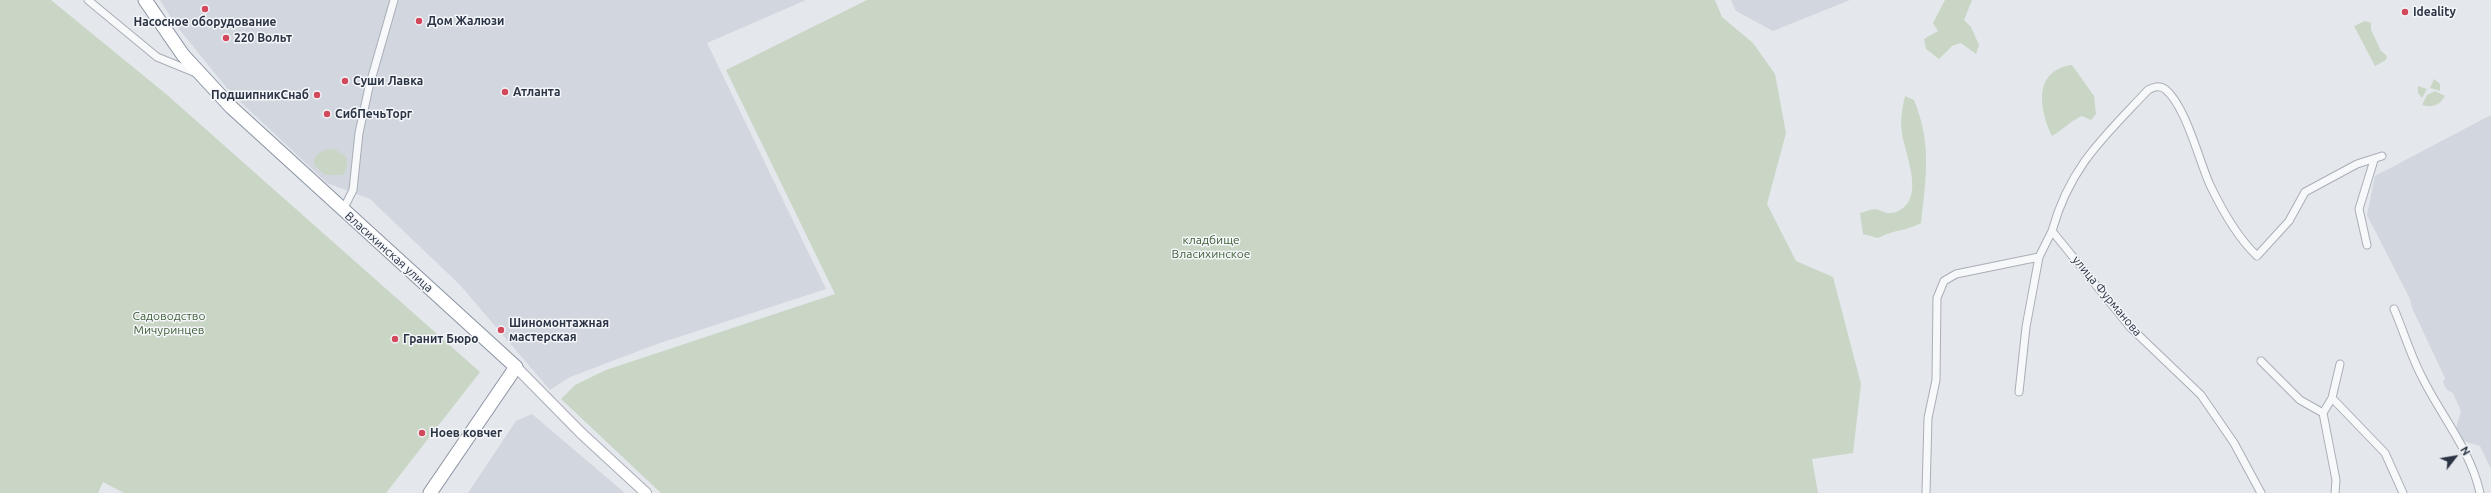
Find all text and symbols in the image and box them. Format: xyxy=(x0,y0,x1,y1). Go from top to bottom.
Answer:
marker: Насосное оборудование xyxy=(200,4,210,14)
place label: Ideality xyxy=(2413,5,2456,19)
marker: Ideality xyxy=(2400,7,2410,17)
place label: Дом Жалюзи xyxy=(427,14,504,28)
place label: Насосное оборудование xyxy=(134,15,276,29)
marker: Дом Жалюзи xyxy=(414,16,424,26)
place label: 220 Вольт xyxy=(234,31,292,45)
marker: 220 Вольт xyxy=(221,33,231,43)
place label: Суши Лавка xyxy=(353,74,423,88)
marker: Суши Лавка xyxy=(340,76,350,86)
place label: Атланта xyxy=(513,85,560,99)
marker: Атланта xyxy=(500,87,510,97)
place label: ПодшипникСнаб xyxy=(211,88,309,102)
marker: ПодшипникСнаб xyxy=(312,90,322,100)
place label: СибПечьТорг xyxy=(335,107,412,121)
marker: СибПечьТорг xyxy=(322,109,332,119)
street label: Власихинская улица xyxy=(342,209,436,295)
park label: кладбище Власихинское xyxy=(1172,233,1250,261)
street label: улица Фурманова xyxy=(2069,253,2145,339)
park label: Садоводство Мичуринцев xyxy=(133,309,205,337)
place label: Шиномонтажная мастерская xyxy=(509,316,609,344)
marker: Шиномонтажная мастерская xyxy=(496,325,506,335)
place label: Гранит Бюро xyxy=(403,332,479,346)
marker: Гранит Бюро xyxy=(390,334,400,344)
place label: Ноев ковчег xyxy=(430,426,502,440)
marker: Ноев ковчег xyxy=(417,428,427,438)
north arrow xyxy=(2435,437,2475,477)
text: N xyxy=(2458,444,2473,457)

